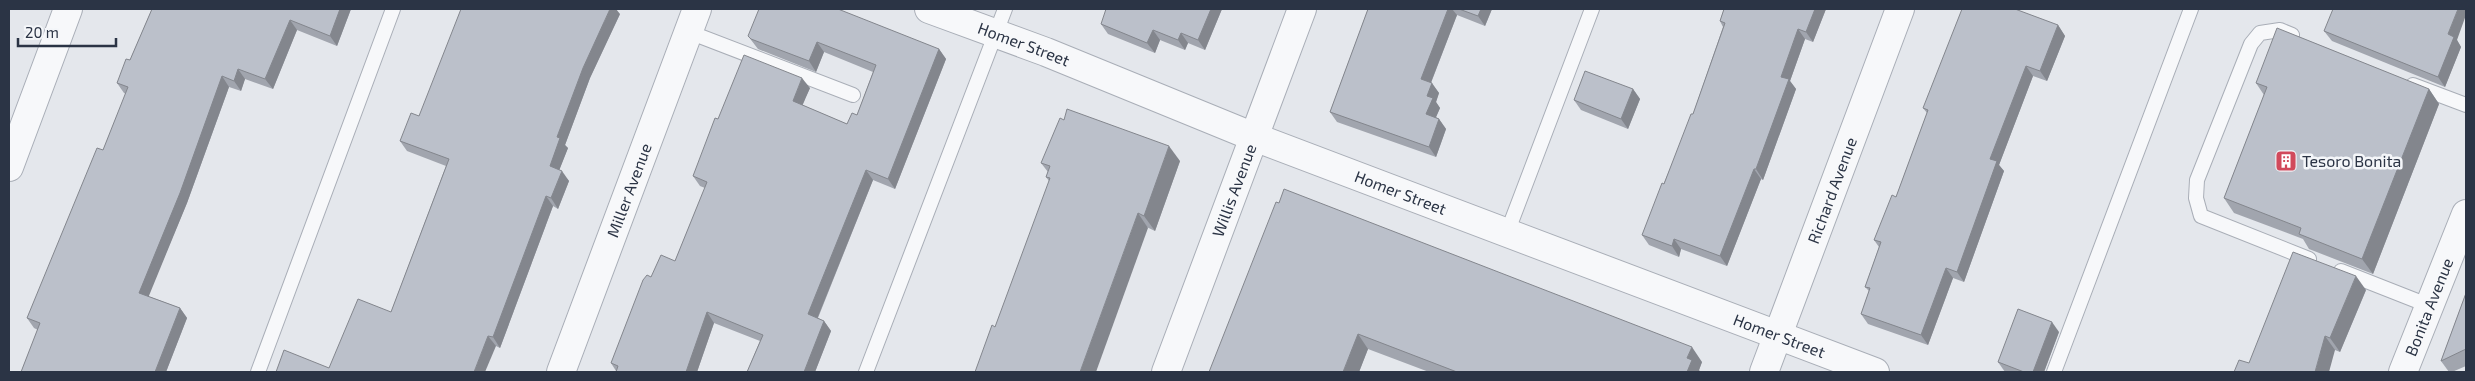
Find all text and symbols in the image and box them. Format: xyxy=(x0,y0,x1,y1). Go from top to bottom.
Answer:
scale bar xyxy=(18,15,115,47)
street label: Homer Street xyxy=(975,18,1073,70)
text: 20 m xyxy=(25,23,59,41)
street label: Richard Avenue xyxy=(1803,134,1860,246)
street label: Miller Avenue xyxy=(602,140,655,240)
street label: Willis Avenue xyxy=(1208,141,1260,239)
building icon: Tesoro Bonita xyxy=(2274,149,2298,173)
place label: Tesoro Bonita xyxy=(2302,151,2401,170)
street label: Homer Street xyxy=(1352,166,1449,218)
street label: Bonita Avenue xyxy=(2400,255,2457,359)
street label: Homer Street xyxy=(1731,309,1828,361)

